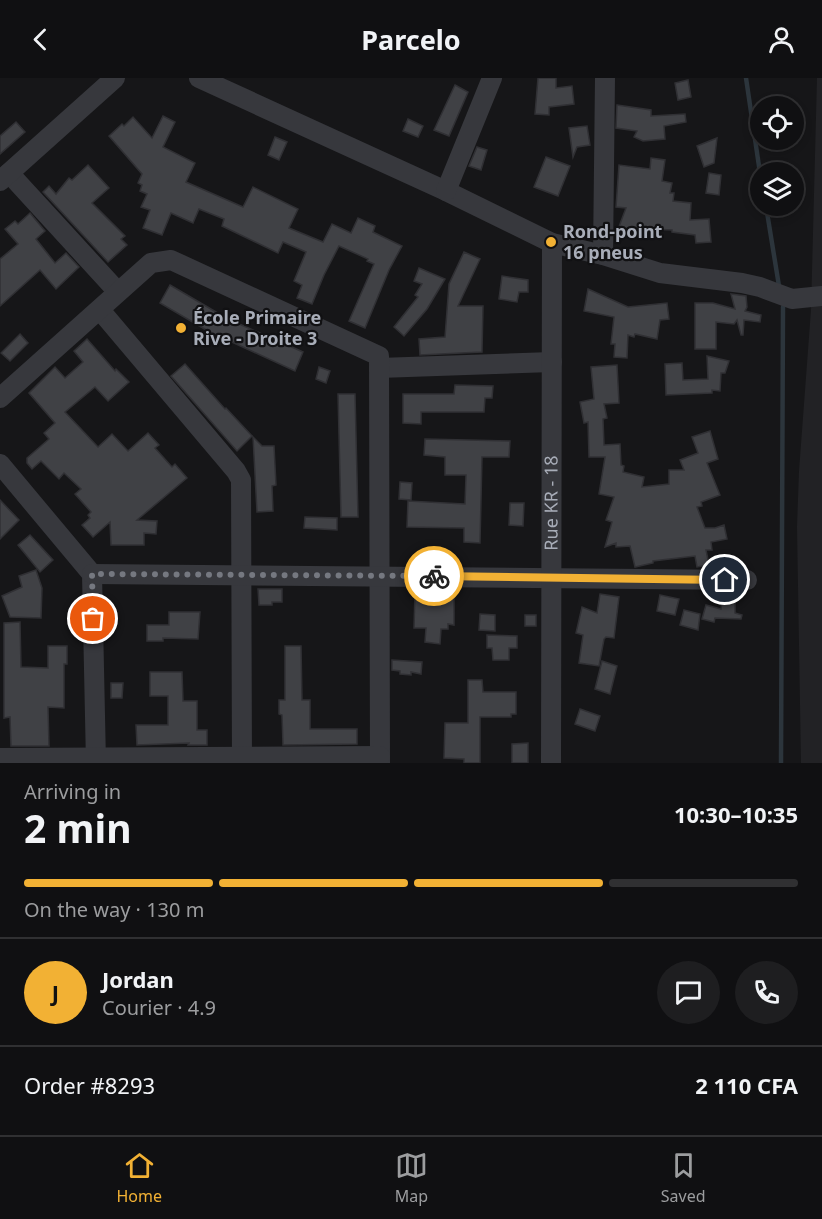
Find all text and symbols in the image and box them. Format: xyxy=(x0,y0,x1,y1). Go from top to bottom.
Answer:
text: Parcelo xyxy=(361,21,461,58)
icon: back xyxy=(24,23,57,56)
icon: person xyxy=(765,23,798,56)
map controls xyxy=(750,96,804,216)
button: locate xyxy=(750,96,804,150)
button: layers xyxy=(750,162,804,216)
place label: Rond-point 16 pneus xyxy=(563,219,663,264)
marker: Rond-point 16 pneus xyxy=(544,235,558,249)
place label: École Primaire Rive - Droite 3 xyxy=(193,305,321,350)
marker: École Primaire Rive - Droite 3 xyxy=(174,321,188,335)
street label: Rue KR - 18 xyxy=(538,455,563,551)
courier xyxy=(404,546,464,606)
pin xyxy=(699,554,750,605)
icon: bike xyxy=(418,560,451,593)
icon: home xyxy=(708,563,741,596)
pin xyxy=(67,593,118,644)
icon: bag xyxy=(76,602,109,635)
text: Arriving in xyxy=(24,778,121,805)
text: 10:30–10:35 xyxy=(674,799,798,829)
text: 2 min xyxy=(24,801,131,854)
text: On the way · 130 m xyxy=(24,896,204,923)
button: chat xyxy=(657,961,720,1024)
button: phone xyxy=(735,961,798,1024)
text: Jordan xyxy=(102,964,174,994)
text: J xyxy=(52,977,59,1007)
text: Courier · 4.9 xyxy=(102,994,216,1021)
text: Order #8293 xyxy=(24,1070,155,1100)
text: 2 110 CFA xyxy=(695,1070,798,1100)
tab: Home xyxy=(116,1149,162,1207)
tab: Map xyxy=(395,1149,428,1207)
tab: Saved xyxy=(661,1149,706,1207)

